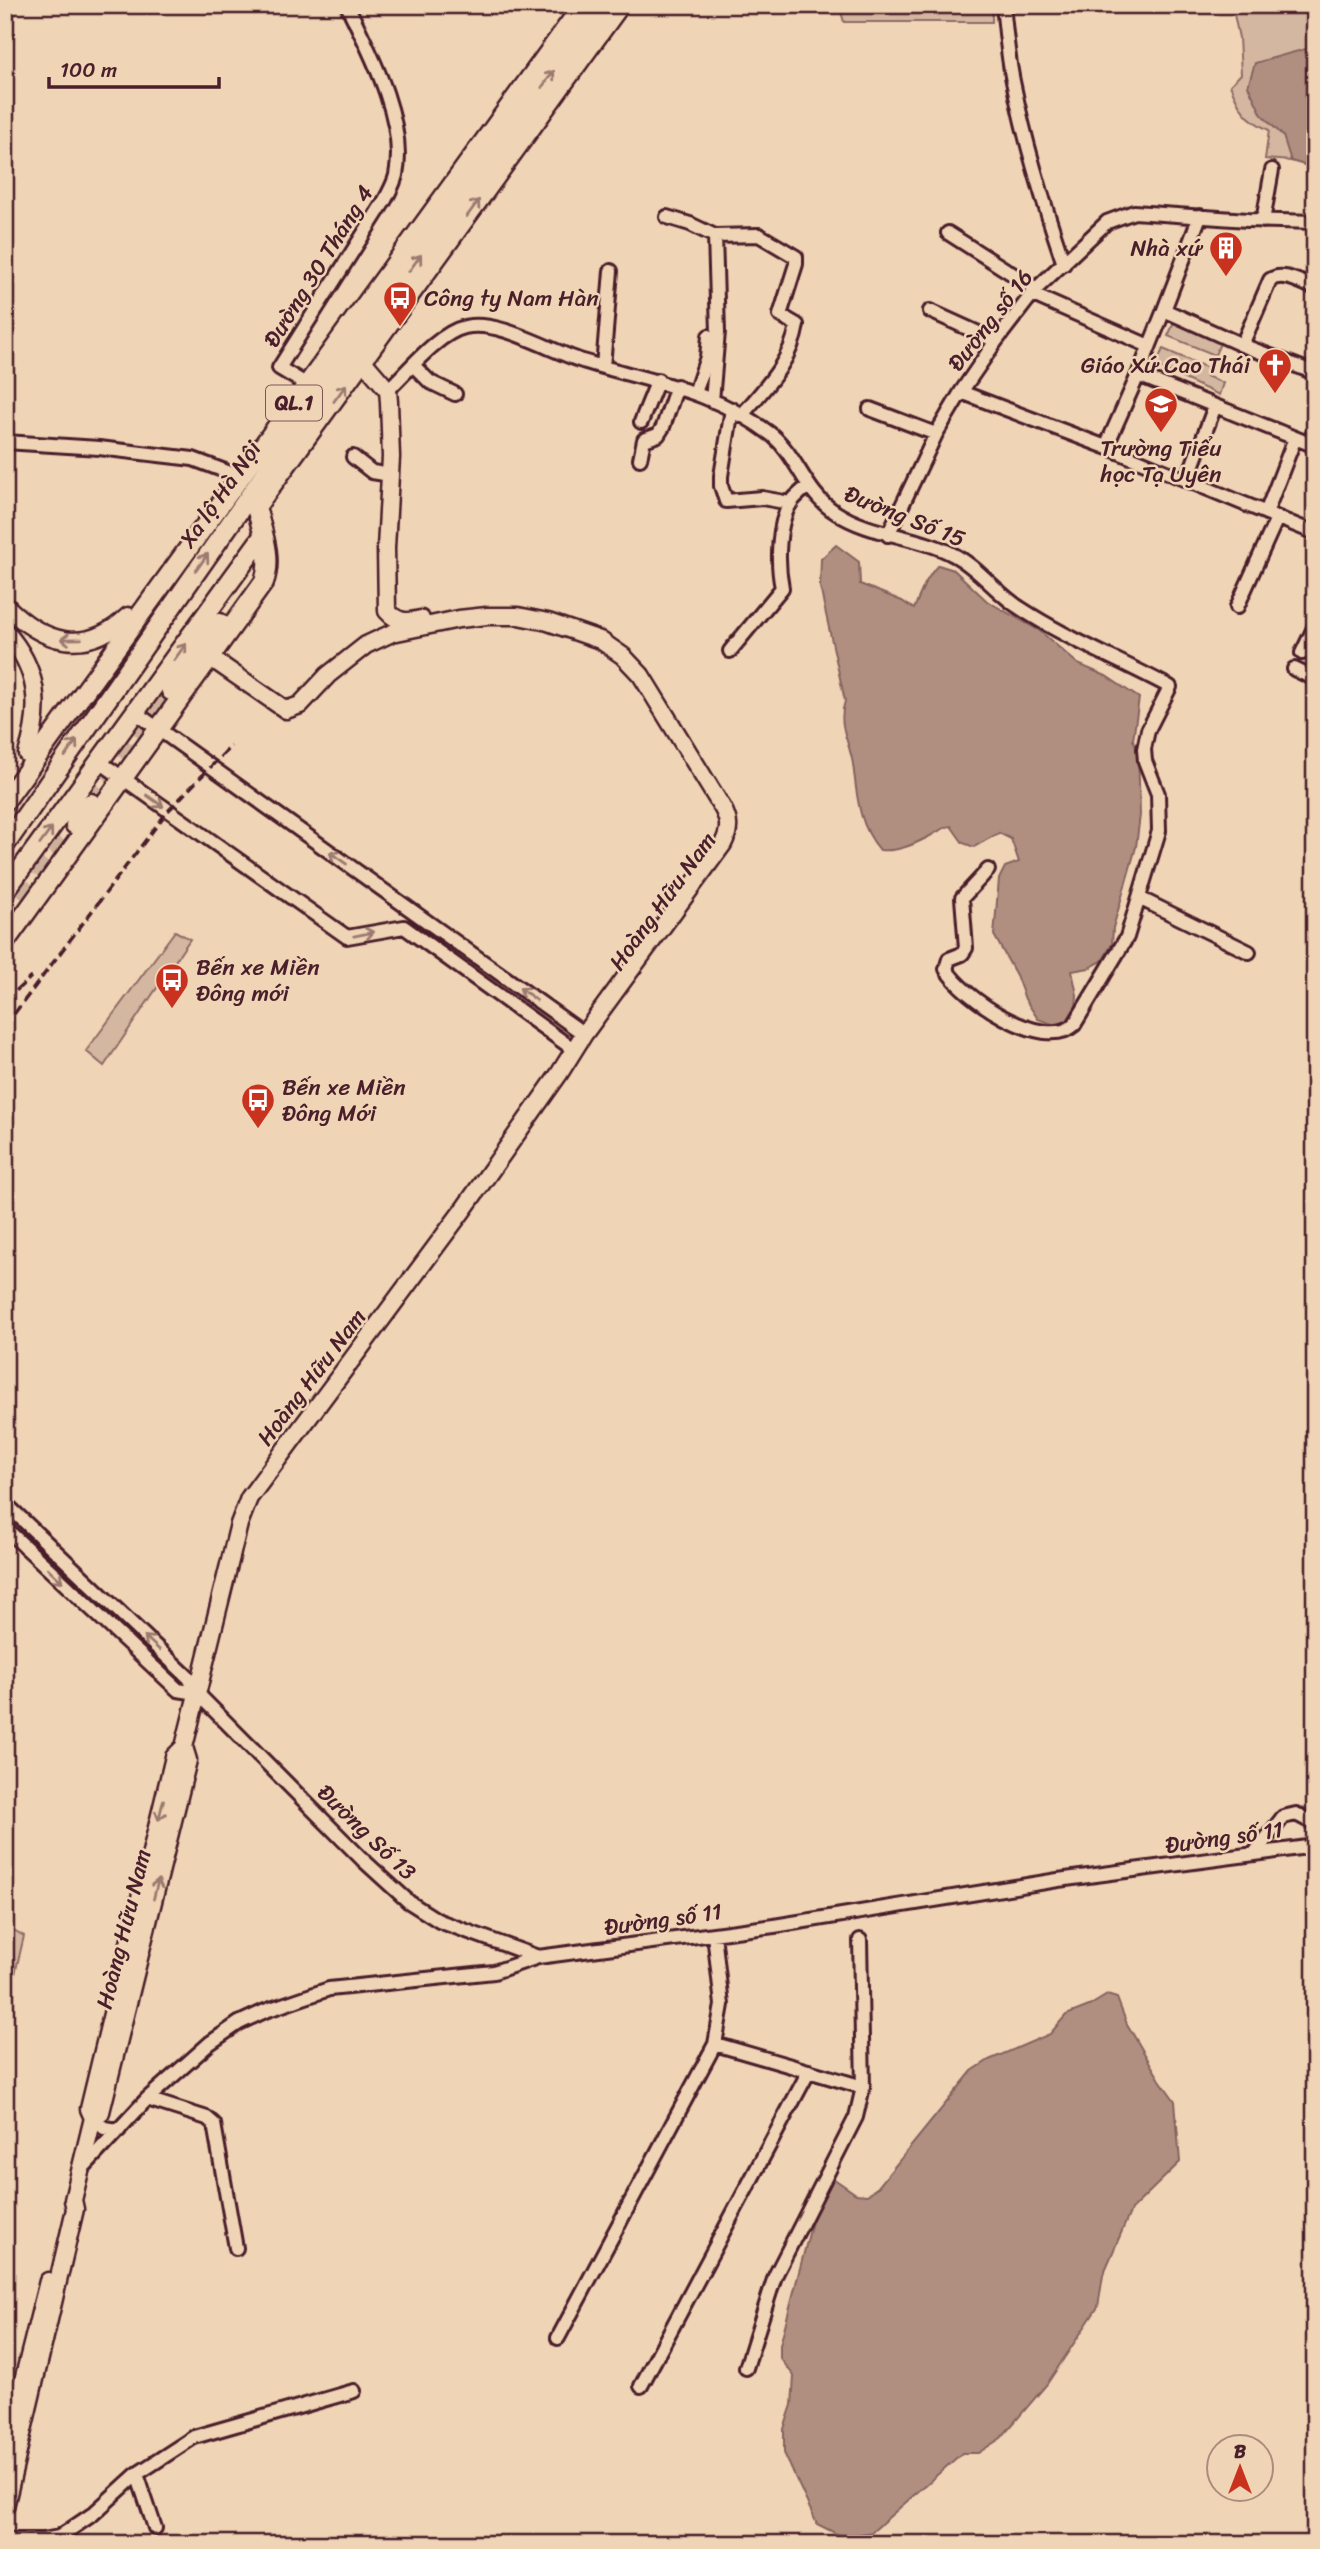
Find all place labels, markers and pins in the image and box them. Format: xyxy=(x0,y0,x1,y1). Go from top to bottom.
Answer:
place label: Nhà xứ xyxy=(1130,228,1204,269)
building icon: Nhà xứ xyxy=(1207,229,1245,278)
place label: Công ty Nam Hàn xyxy=(424,278,599,319)
bus stop icon: Công ty Nam Hàn xyxy=(381,279,419,328)
place label: Giáo Xứ Cao Thái xyxy=(1081,345,1251,386)
church icon: Giáo Xứ Cao Thái xyxy=(1256,346,1294,395)
school or university icon: Trường Tiểu học Tạ Uyên xyxy=(1142,385,1180,434)
place label: Trường Tiểu học Tạ Uyên xyxy=(1100,428,1222,495)
place label: Bến xe Miền Đông mới xyxy=(196,947,320,1014)
bus stop icon: Bến xe Miền Đông mới xyxy=(153,961,191,1010)
place label: Bến xe Miền Đông Mới xyxy=(282,1067,406,1134)
bus stop icon: Bến xe Miền Đông Mới xyxy=(239,1081,277,1130)

